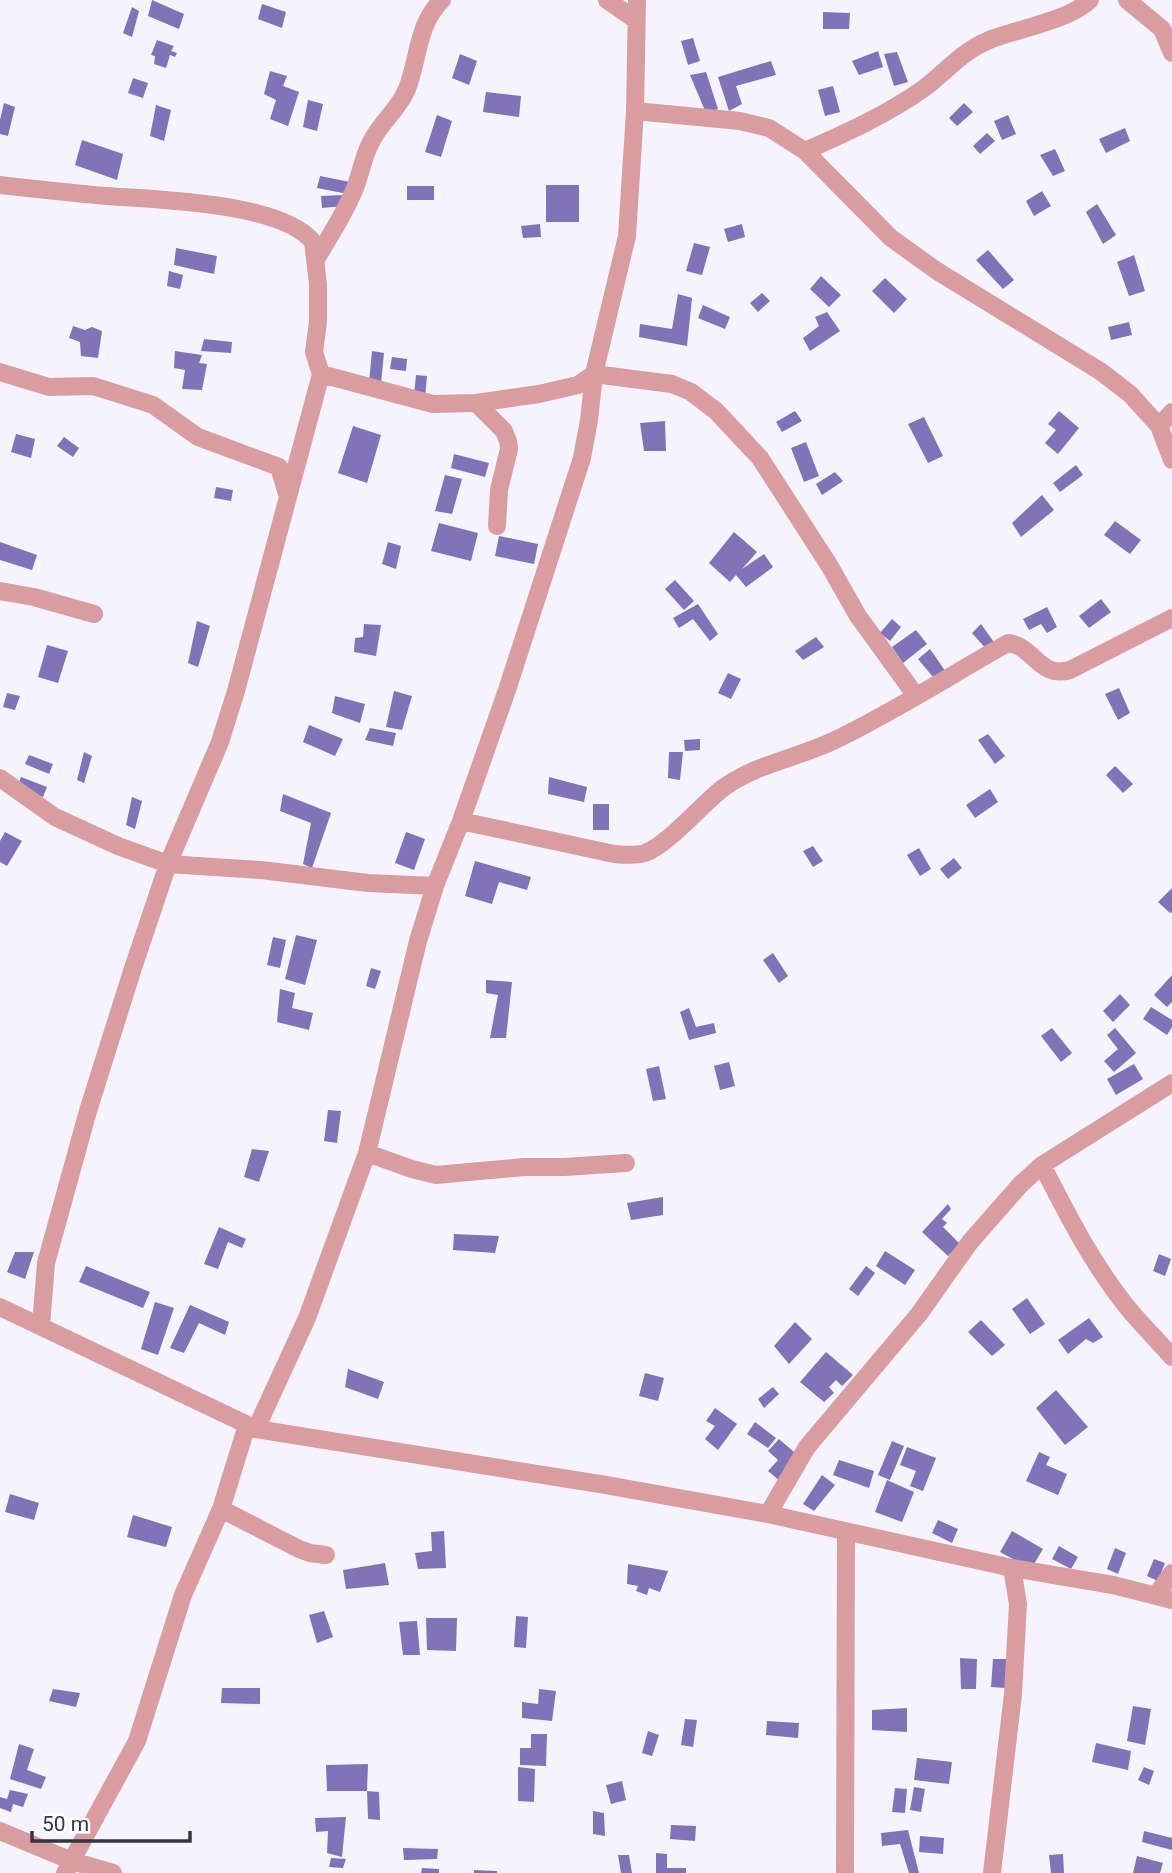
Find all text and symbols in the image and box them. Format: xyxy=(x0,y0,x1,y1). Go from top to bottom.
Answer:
scale bar xyxy=(32,1800,189,1844)
text: 50 m xyxy=(42,1812,89,1836)

